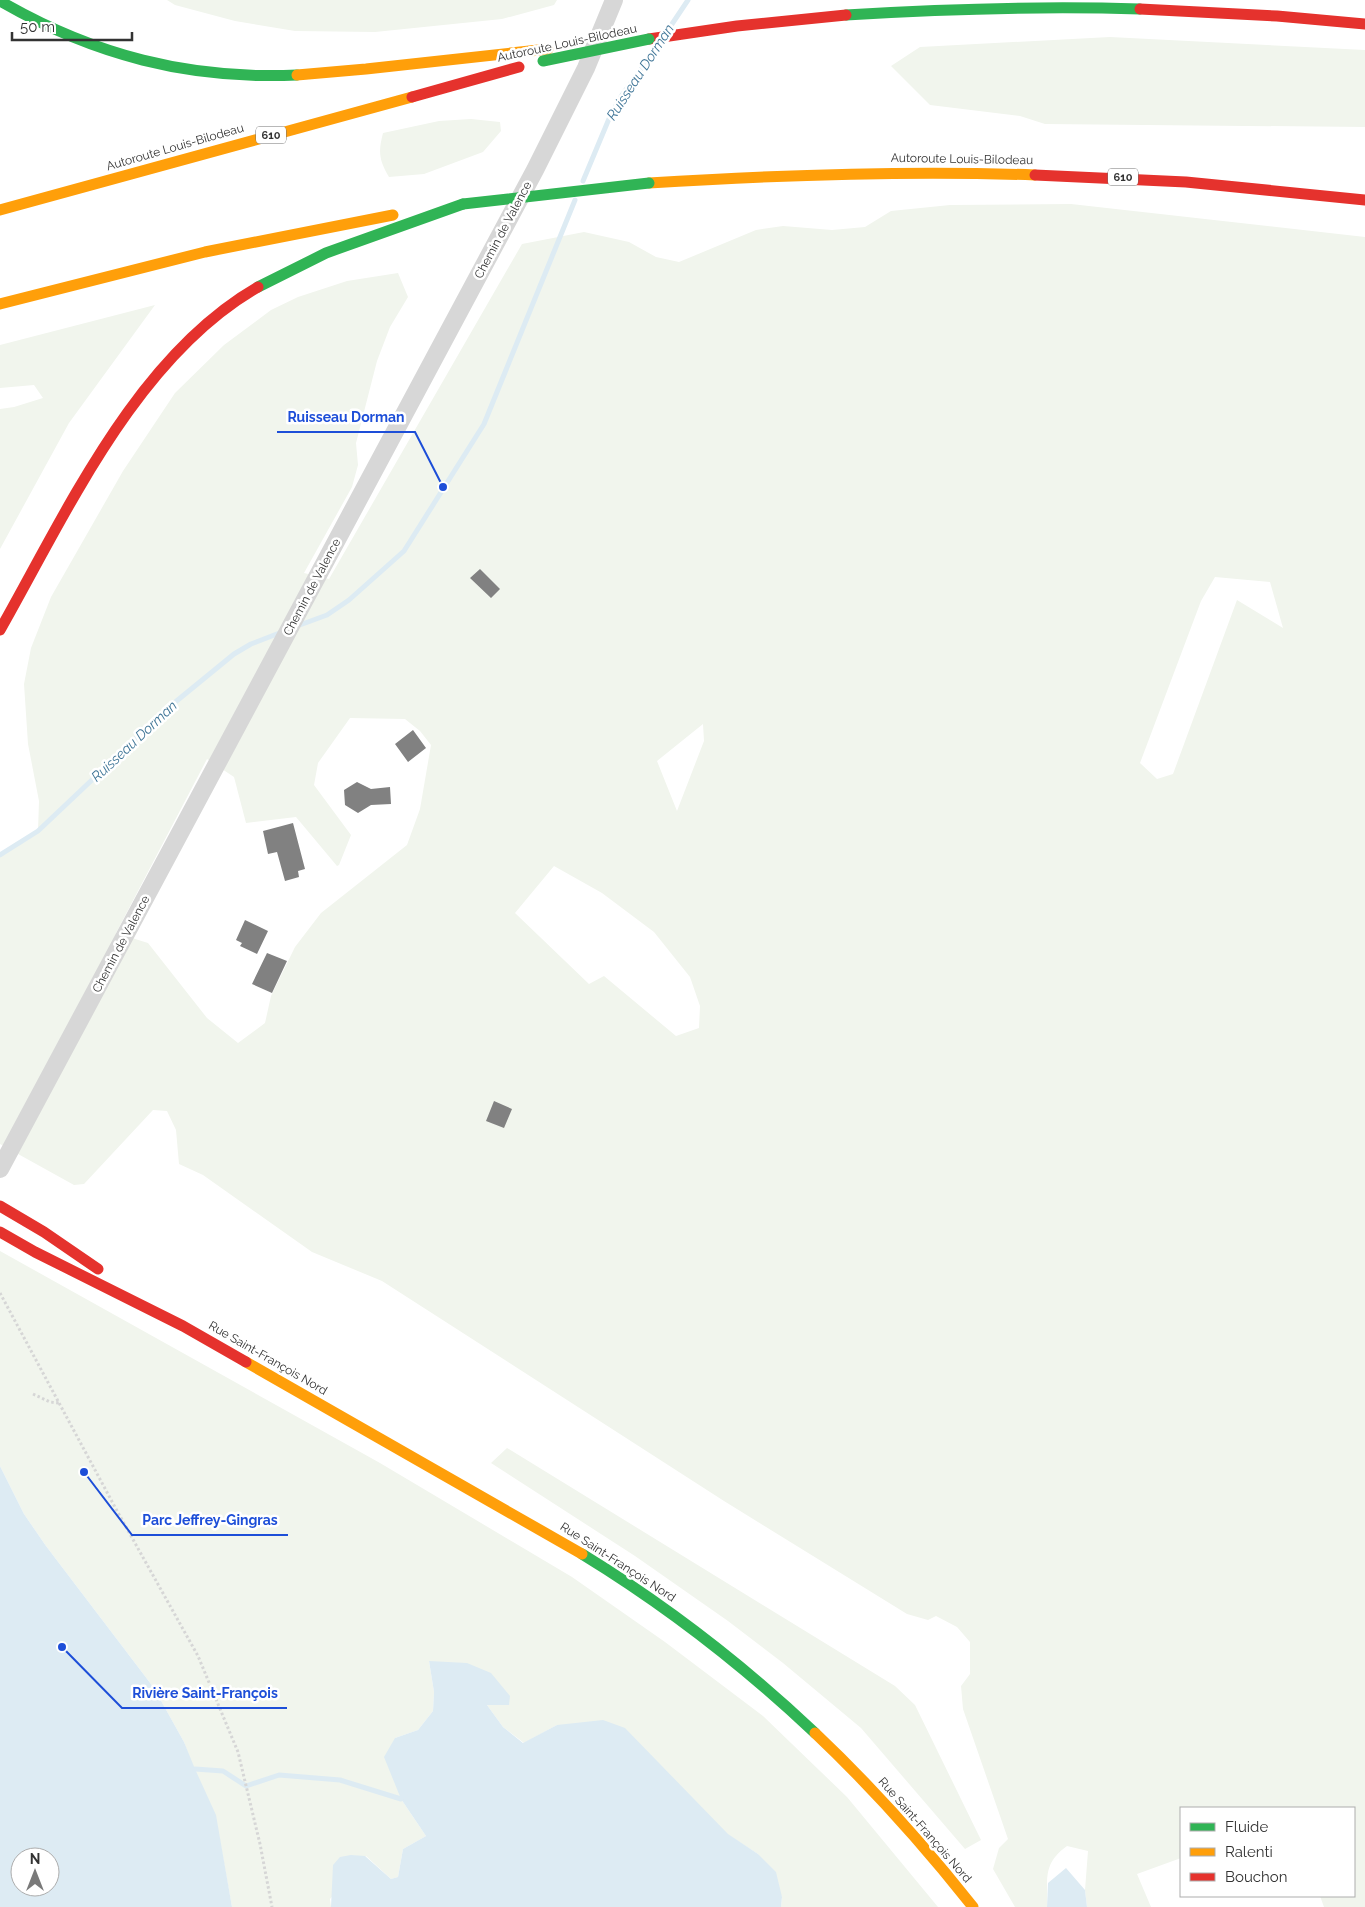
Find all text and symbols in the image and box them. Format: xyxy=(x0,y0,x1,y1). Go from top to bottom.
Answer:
scale bar xyxy=(12,10,132,42)
text: 50 m xyxy=(20,18,55,36)
street label: Autoroute Louis-Bilodeau xyxy=(496,21,638,65)
water label: Ruisseau Dorman xyxy=(603,21,677,123)
street label: Autoroute Louis-Bilodeau xyxy=(105,121,245,173)
road number: 610 xyxy=(256,126,286,144)
street label: Autoroute Louis-Bilodeau xyxy=(891,151,1033,167)
road number: 610 xyxy=(1108,168,1138,186)
street label: Chemin de Valence xyxy=(471,179,535,281)
callout: Ruisseau Dorman xyxy=(277,403,415,432)
text: Ruisseau Dorman xyxy=(287,409,405,425)
street label: Chemin de Valence xyxy=(280,536,344,638)
water label: Ruisseau Dorman xyxy=(88,697,180,785)
street label: Chemin de Valence xyxy=(89,893,153,995)
street label: Rue Saint-François Nord xyxy=(206,1318,330,1398)
callout: Parc Jeffrey-Gingras xyxy=(132,1506,288,1535)
text: Parc Jeffrey-Gingras xyxy=(142,1512,278,1528)
street label: Rue Saint-François Nord xyxy=(558,1519,678,1605)
callout: Rivière Saint-François xyxy=(122,1679,287,1708)
text: Rivière Saint-François xyxy=(132,1685,278,1701)
street label: Rue Saint-François Nord xyxy=(876,1775,974,1885)
legend xyxy=(1180,1807,1355,1897)
text: Fluide xyxy=(1225,1818,1268,1836)
text: Ralenti xyxy=(1225,1843,1273,1861)
north arrow xyxy=(10,1847,60,1897)
text: N xyxy=(30,1851,40,1867)
text: Bouchon xyxy=(1225,1868,1287,1886)

